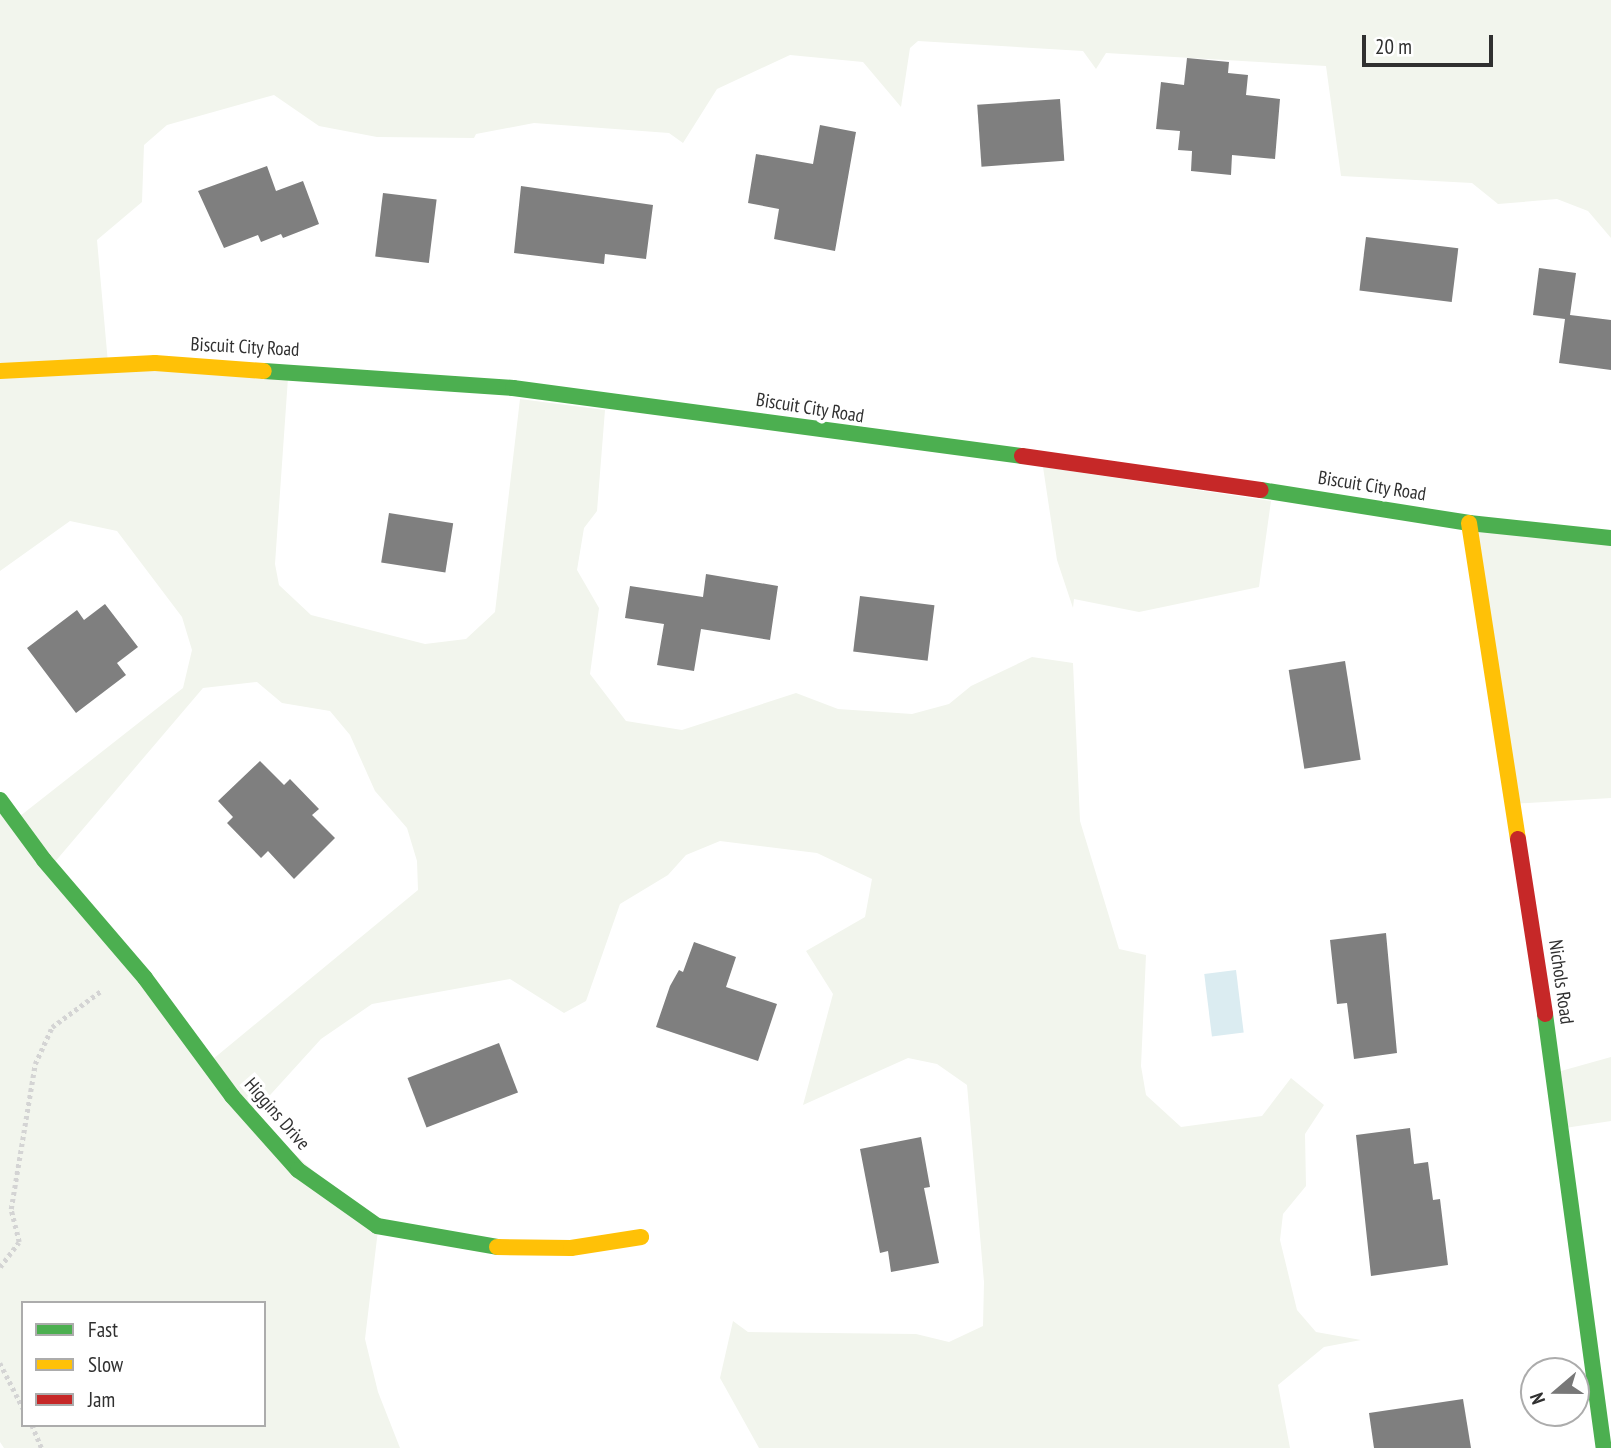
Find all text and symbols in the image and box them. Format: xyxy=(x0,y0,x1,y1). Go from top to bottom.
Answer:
scale bar xyxy=(1366,21,1497,65)
text: 20 m xyxy=(1375,33,1412,60)
street label: Biscuit City Road xyxy=(190,333,300,361)
street label: Biscuit City Road xyxy=(754,388,866,428)
street label: Biscuit City Road xyxy=(1316,466,1428,506)
street label: Nichols Road xyxy=(1544,938,1578,1026)
street label: Higgins Drive xyxy=(239,1073,315,1155)
legend xyxy=(21,1301,266,1427)
text: Fast xyxy=(88,1316,118,1343)
text: Slow xyxy=(88,1351,123,1378)
north arrow xyxy=(1520,1357,1590,1427)
text: Jam xyxy=(88,1386,115,1413)
text: N xyxy=(1524,1390,1550,1407)

